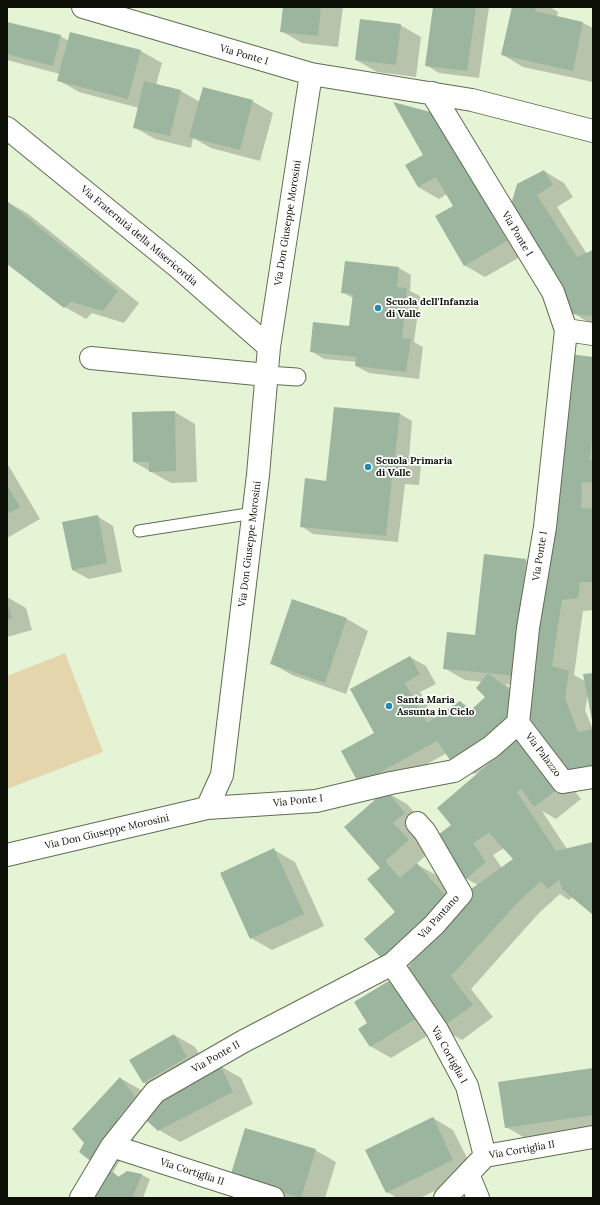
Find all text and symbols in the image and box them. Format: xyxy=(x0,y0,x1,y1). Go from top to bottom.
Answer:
street label: Via Ponte I xyxy=(218,42,270,68)
street label: Via Don Giuseppe Morosini xyxy=(272,159,304,287)
street label: Via Fraternità della Misericordia xyxy=(78,183,200,289)
street label: Via Ponte I xyxy=(499,209,535,259)
place label: Scuola dell'Infanzia di Valle xyxy=(386,296,479,320)
marker: Scuola dell'Infanzia di Valle xyxy=(373,303,383,313)
place label: Scuola Primaria di Valle xyxy=(376,455,452,478)
marker: Scuola Primaria di Valle xyxy=(363,462,373,472)
street label: Via Don Giuseppe Morosini xyxy=(236,480,264,608)
street label: Via Ponte I xyxy=(530,530,550,582)
place label: Santa Maria Assunta in Cielo xyxy=(397,694,474,718)
marker: Santa Maria Assunta in Cielo xyxy=(384,701,394,711)
street label: Via Palazzo xyxy=(523,731,563,779)
street label: Via Ponte I xyxy=(272,792,324,810)
street label: Via Don Giuseppe Morosini xyxy=(44,812,170,852)
street label: Via Pantano xyxy=(416,893,462,941)
street label: Via Cortiglia I xyxy=(428,1024,470,1086)
street label: Via Ponte II xyxy=(190,1038,242,1076)
street label: Via Cortiglia II xyxy=(488,1138,556,1162)
street label: Via Cortiglia II xyxy=(158,1156,226,1188)

